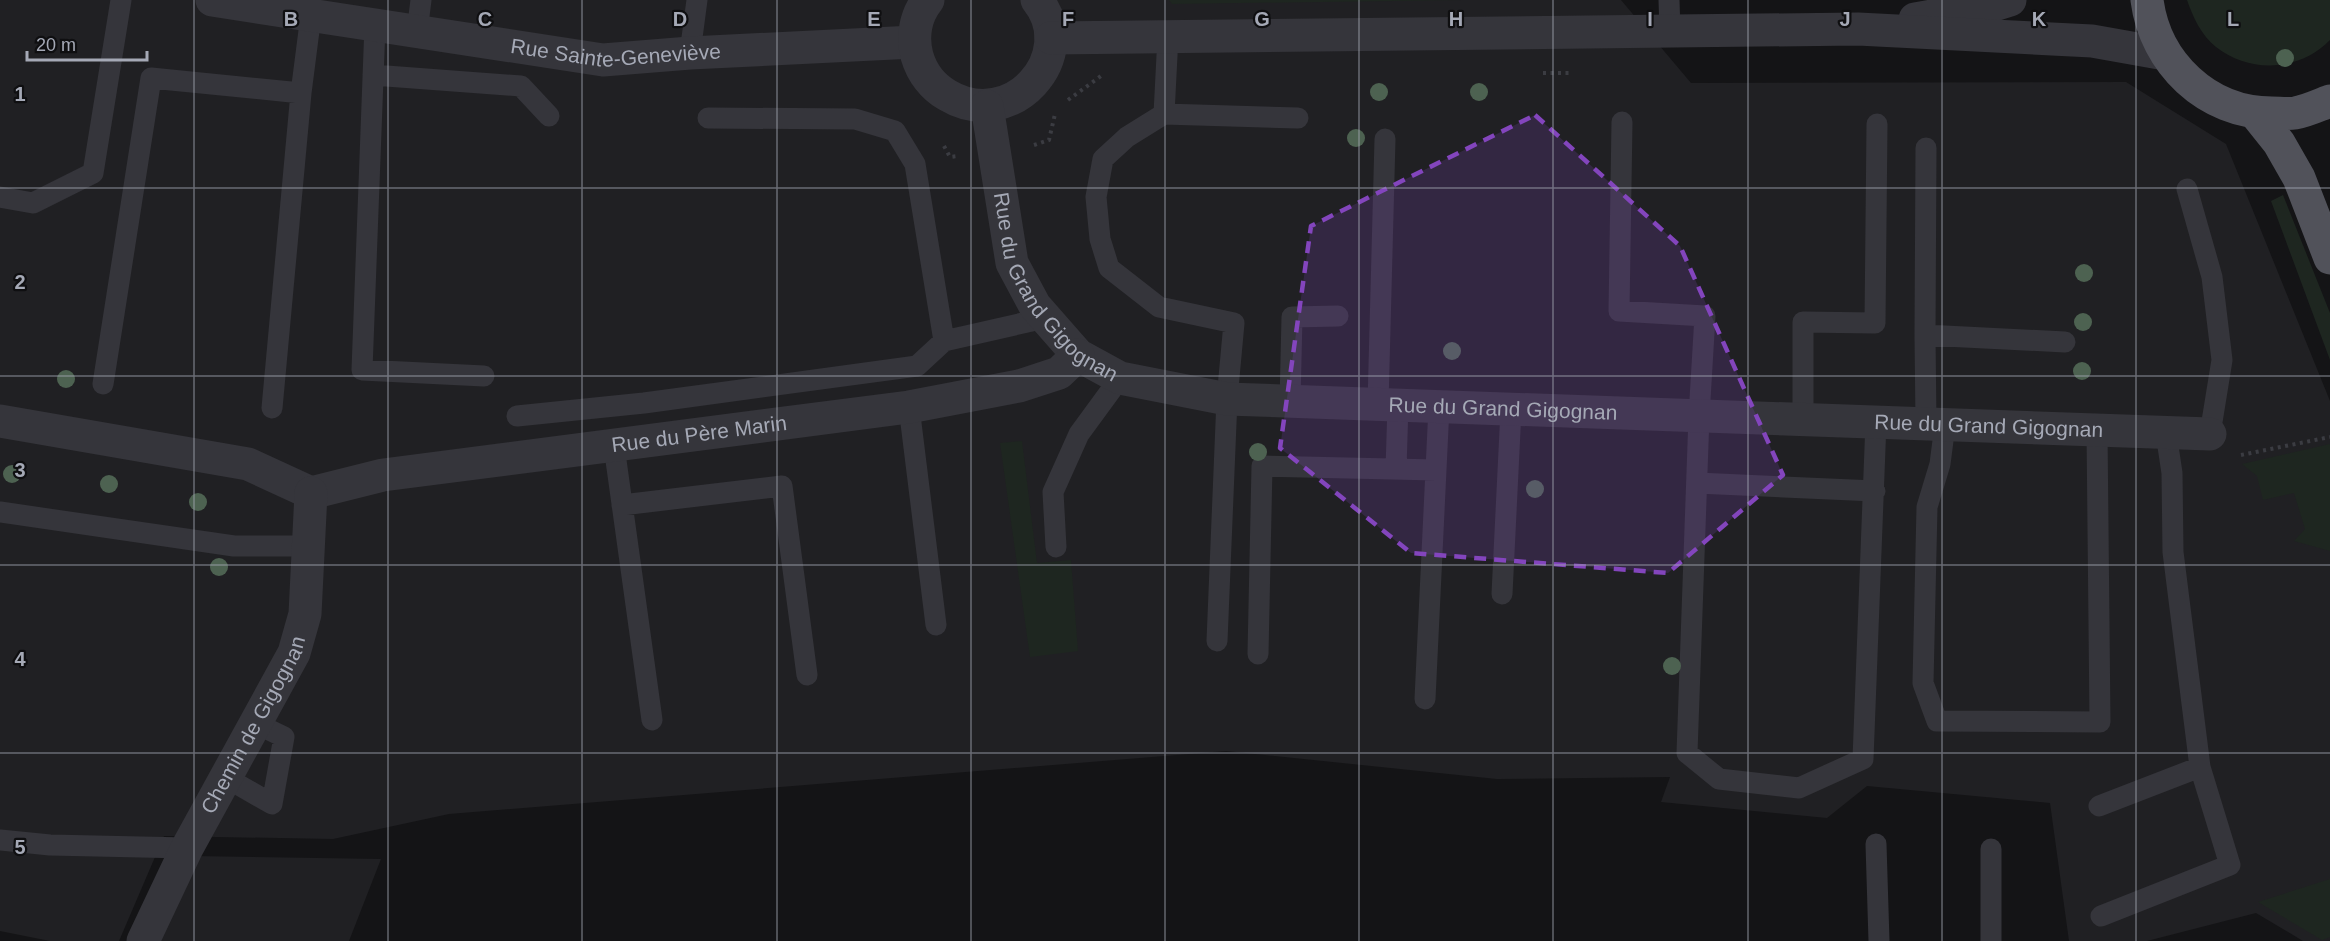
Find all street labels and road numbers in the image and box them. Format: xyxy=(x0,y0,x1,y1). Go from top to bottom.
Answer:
street label: Rue Sainte-Geneviève xyxy=(509,34,721,71)
street label: Rue du Grand Gigognan xyxy=(990,191,1122,386)
street label: Rue du Grand Gigognan xyxy=(1388,393,1618,424)
street label: Rue du Grand Gigognan xyxy=(1874,410,2104,441)
street label: Rue du Père Marin xyxy=(610,411,788,456)
street label: Chemin de Gigognan xyxy=(196,633,309,818)

